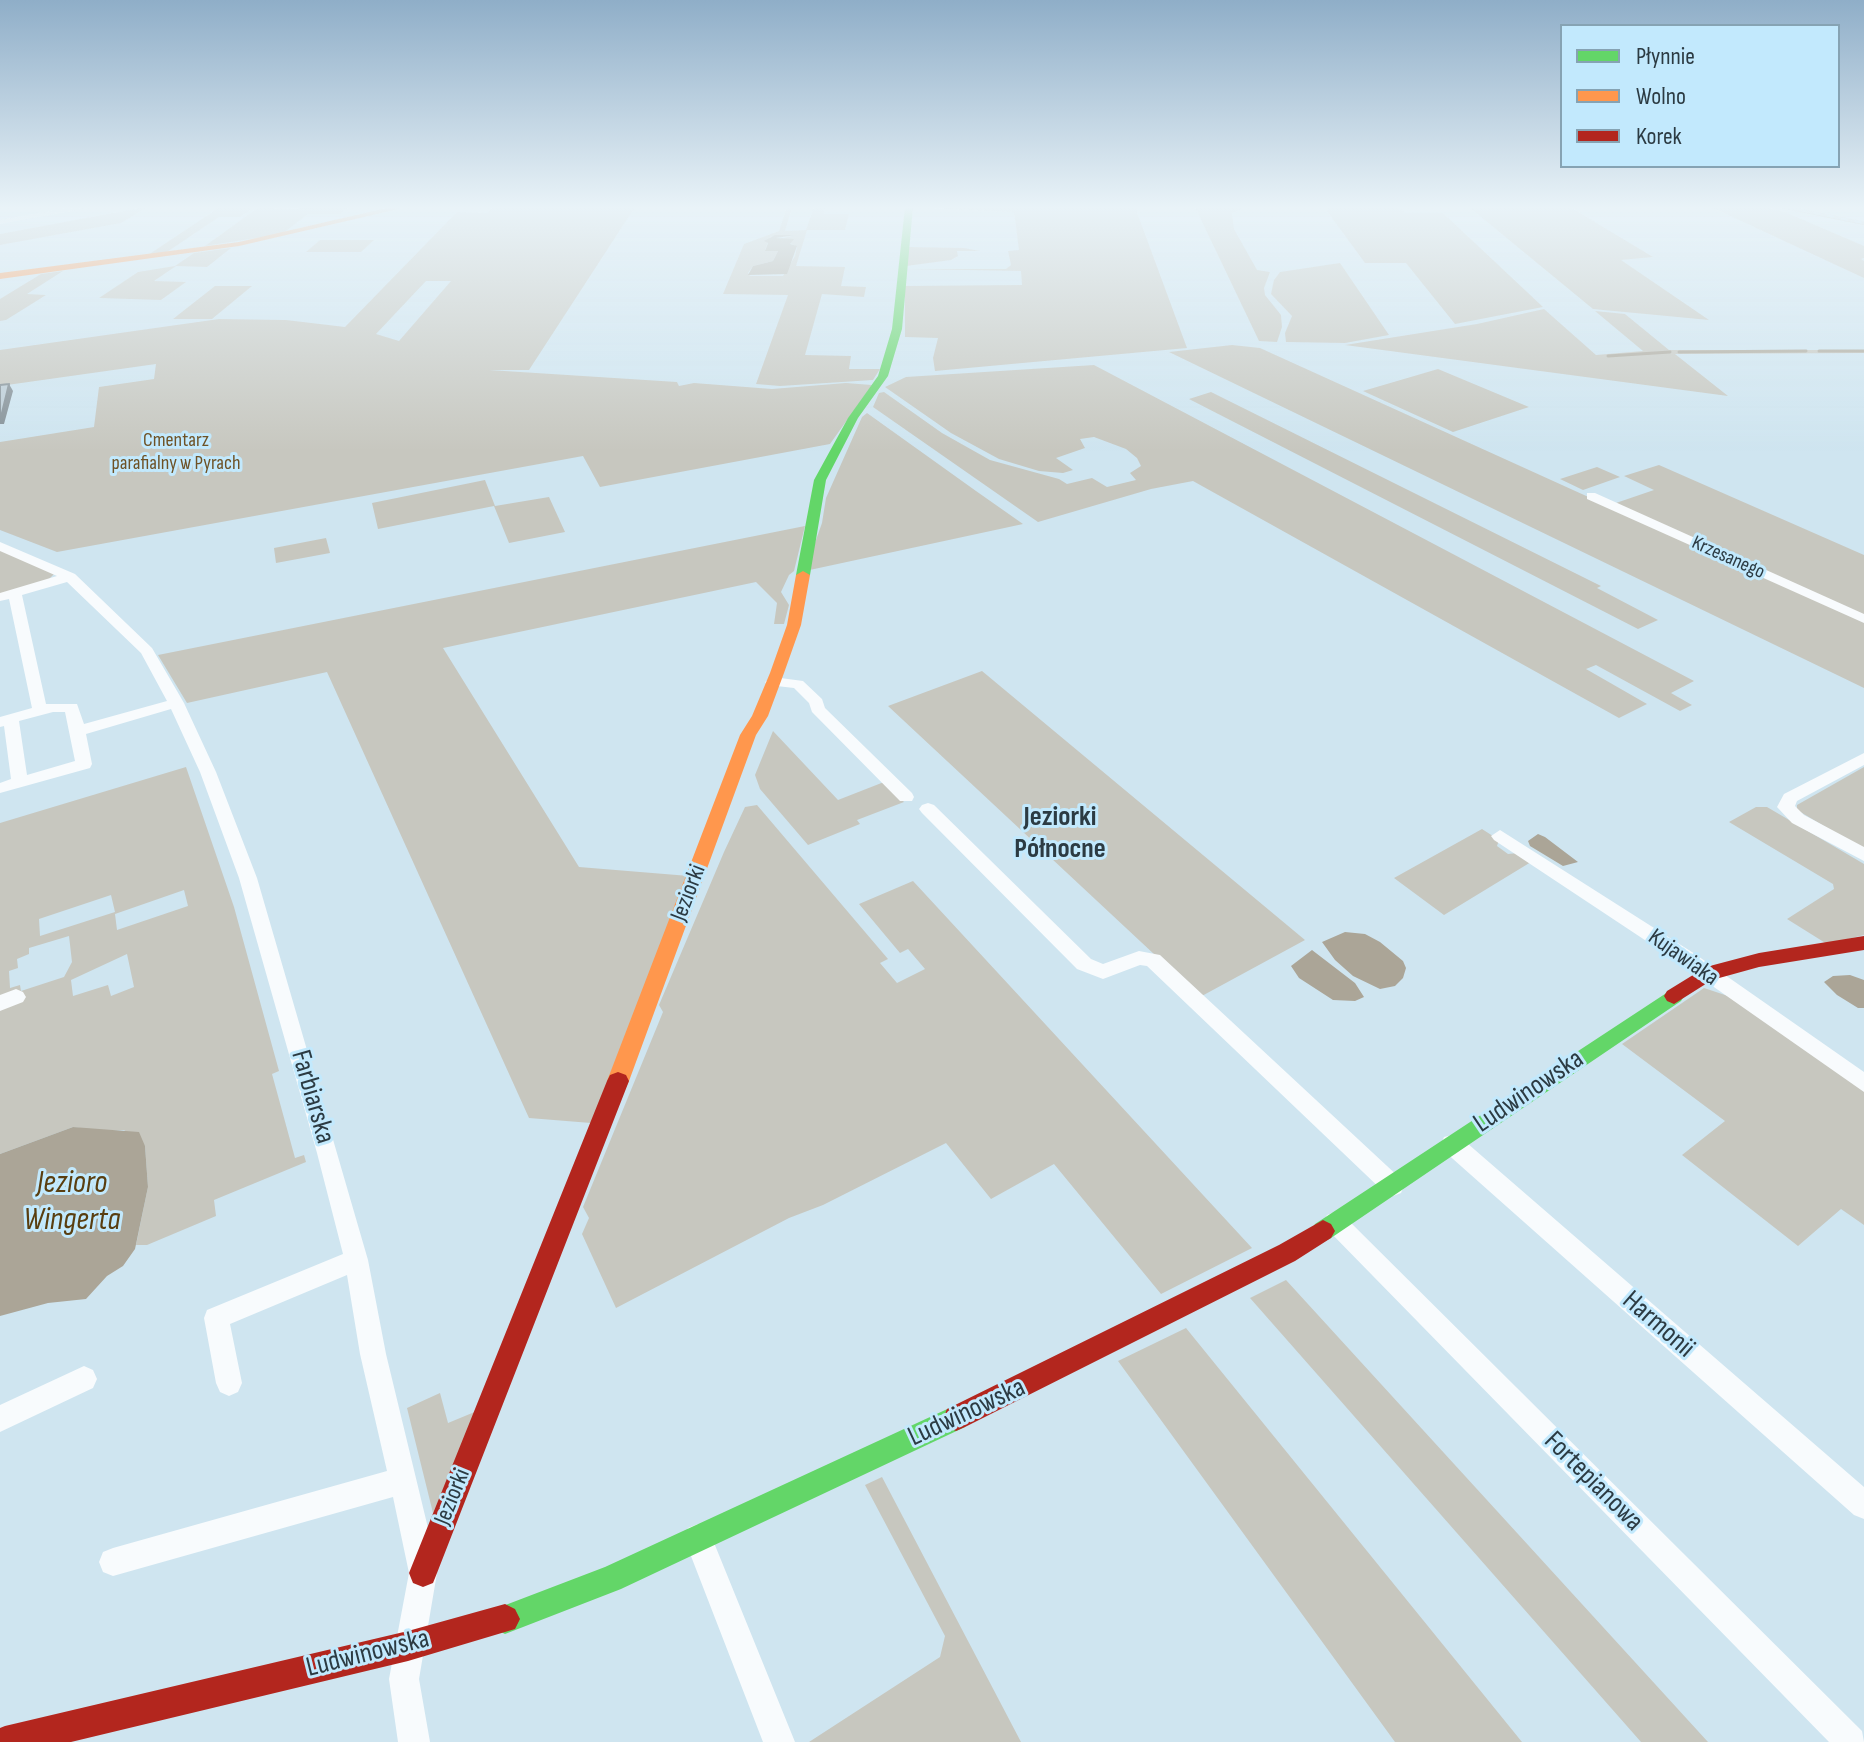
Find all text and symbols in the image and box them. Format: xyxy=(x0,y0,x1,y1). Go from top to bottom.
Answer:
legend xyxy=(1560,24,1840,168)
text: Płynnie xyxy=(1636,42,1695,71)
text: Wolno xyxy=(1636,82,1686,111)
text: Korek xyxy=(1636,122,1682,151)
park label: Cmentarz parafialny w Pyrach xyxy=(111,429,241,476)
street label: Krzesanego xyxy=(1688,531,1768,585)
district label: Jeziorki Północne xyxy=(1014,801,1106,867)
street label: Jeziorki xyxy=(665,861,713,925)
street label: Kujawiaka xyxy=(1642,923,1724,993)
street label: Ludwinowska xyxy=(1468,1043,1590,1141)
street label: Farbiarska xyxy=(283,1046,341,1148)
water label: Jezioro Wingerta xyxy=(24,1165,120,1240)
street label: Harmonii xyxy=(1615,1284,1701,1366)
street label: Ludwinowska xyxy=(903,1371,1031,1455)
street label: Fortepianowa xyxy=(1536,1425,1650,1539)
street label: Jeziorki xyxy=(429,1465,477,1529)
street label: Ludwinowska xyxy=(303,1623,433,1685)

